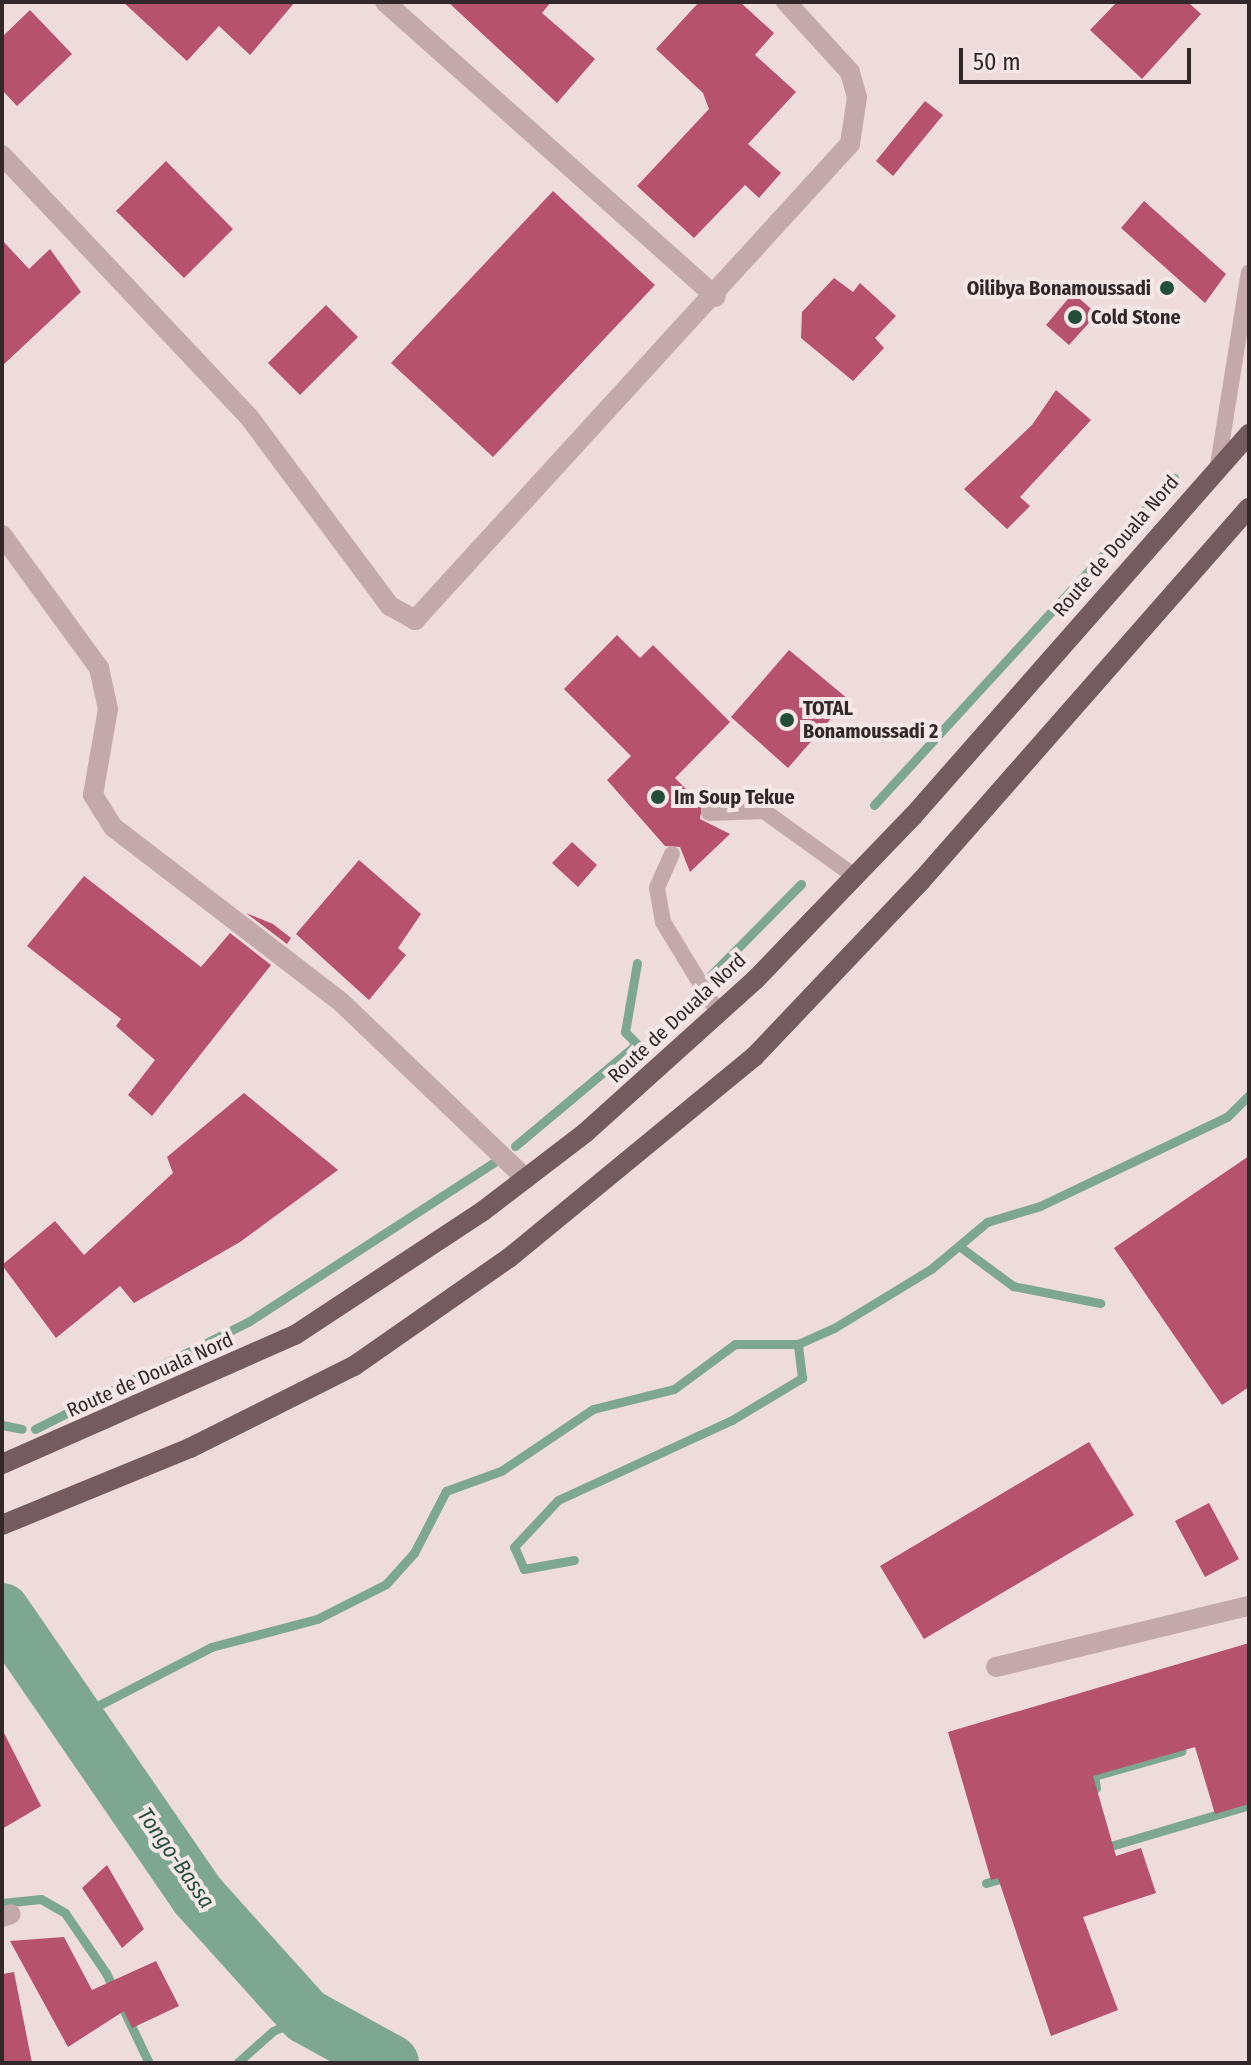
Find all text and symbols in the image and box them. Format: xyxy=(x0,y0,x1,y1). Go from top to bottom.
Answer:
scale bar xyxy=(963,32,1195,82)
text: 50 m xyxy=(973,48,1021,76)
place label: Oilibya Bonamoussadi xyxy=(967,276,1151,300)
marker: Oilibya Bonamoussadi xyxy=(1158,279,1176,297)
place label: Cold Stone xyxy=(1091,305,1181,329)
marker: Cold Stone xyxy=(1066,308,1084,326)
street label: Route de Douala Nord xyxy=(1048,470,1184,622)
place label: TOTAL Bonamoussadi 2 xyxy=(803,696,938,743)
marker: TOTAL Bonamoussadi 2 xyxy=(778,711,796,729)
place label: Im Soup Tekue xyxy=(674,785,795,809)
marker: Im Soup Tekue xyxy=(649,788,667,806)
street label: Route de Douala Nord xyxy=(603,948,751,1088)
street label: Route de Douala Nord xyxy=(63,1328,237,1422)
water label: Tongo-Bassa xyxy=(132,1803,220,1913)

